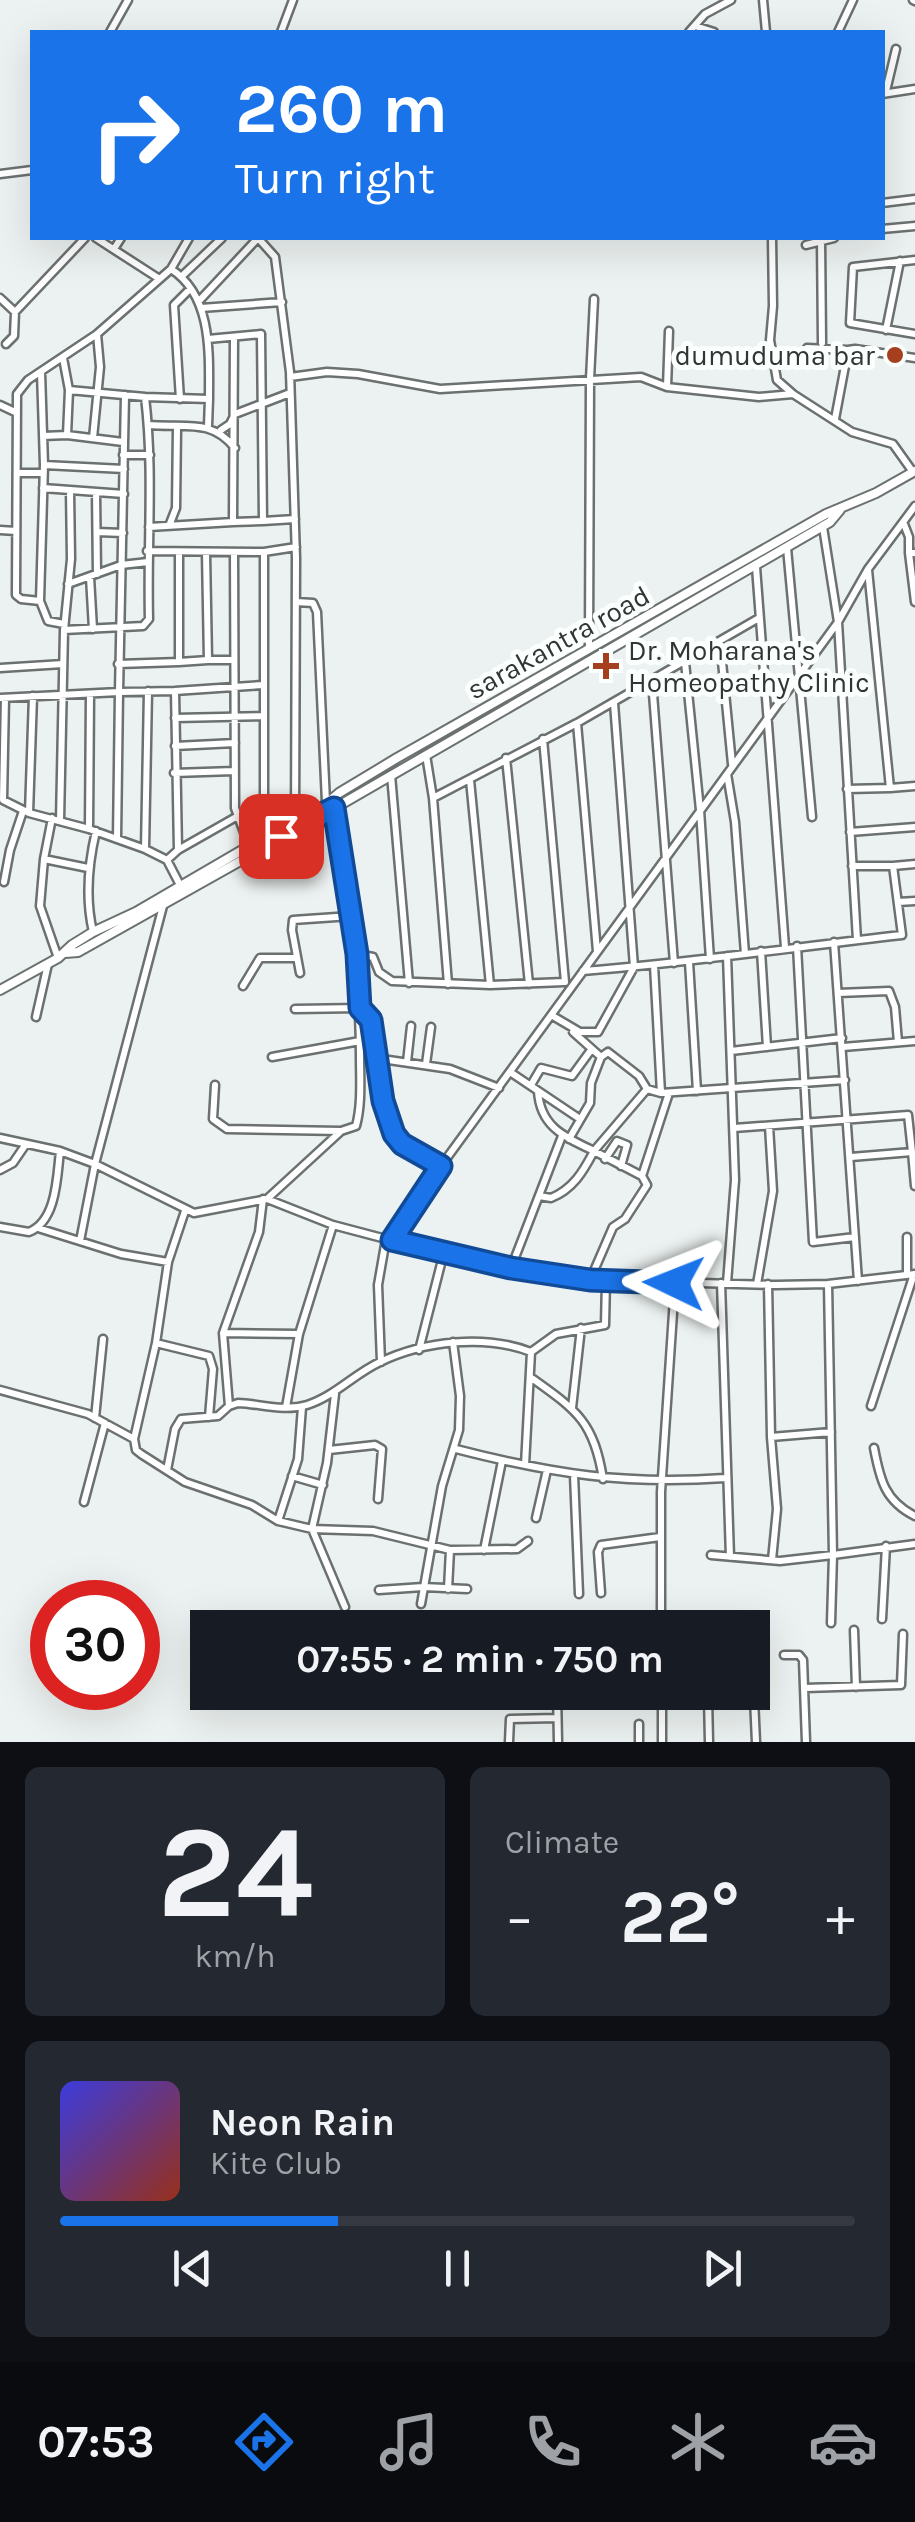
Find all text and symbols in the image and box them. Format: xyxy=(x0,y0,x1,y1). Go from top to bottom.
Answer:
text: 260 m xyxy=(235,68,448,150)
icon: right xyxy=(70,70,200,200)
text: Turn right xyxy=(235,152,435,204)
place label: dumuduma bar xyxy=(674,339,876,372)
marker: dumuduma bar xyxy=(884,344,906,366)
street label: sarakantra road xyxy=(461,579,655,706)
place label: Dr. Moharana's Homeopathy Clinic xyxy=(628,634,870,699)
marker: Dr. Moharana's Homeopathy Clinic xyxy=(593,653,619,679)
pin xyxy=(239,794,324,879)
icon: arrive xyxy=(254,809,309,864)
position arrow xyxy=(622,1231,726,1335)
speed limit sign: 30 xyxy=(30,1580,160,1710)
text: 07:55 · 2 min · 750 m xyxy=(296,1637,664,1682)
text: 24 xyxy=(157,1797,313,1949)
text: Climate xyxy=(505,1824,619,1861)
text: 22° xyxy=(620,1873,740,1961)
text: − xyxy=(505,1885,534,1949)
text: + xyxy=(826,1885,855,1949)
text: km/h xyxy=(194,1938,276,1975)
text: Neon Rain xyxy=(210,2100,395,2145)
text: Kite Club xyxy=(210,2145,342,2182)
icon: previous xyxy=(165,2241,220,2296)
icon: pause xyxy=(430,2241,485,2296)
icon: next xyxy=(695,2241,750,2296)
icon: directions xyxy=(229,2407,299,2477)
icon: music xyxy=(374,2407,444,2477)
icon: phone xyxy=(518,2407,588,2477)
icon: climate xyxy=(663,2407,733,2477)
icon: car xyxy=(808,2407,878,2477)
text: 07:53 xyxy=(37,2416,154,2468)

